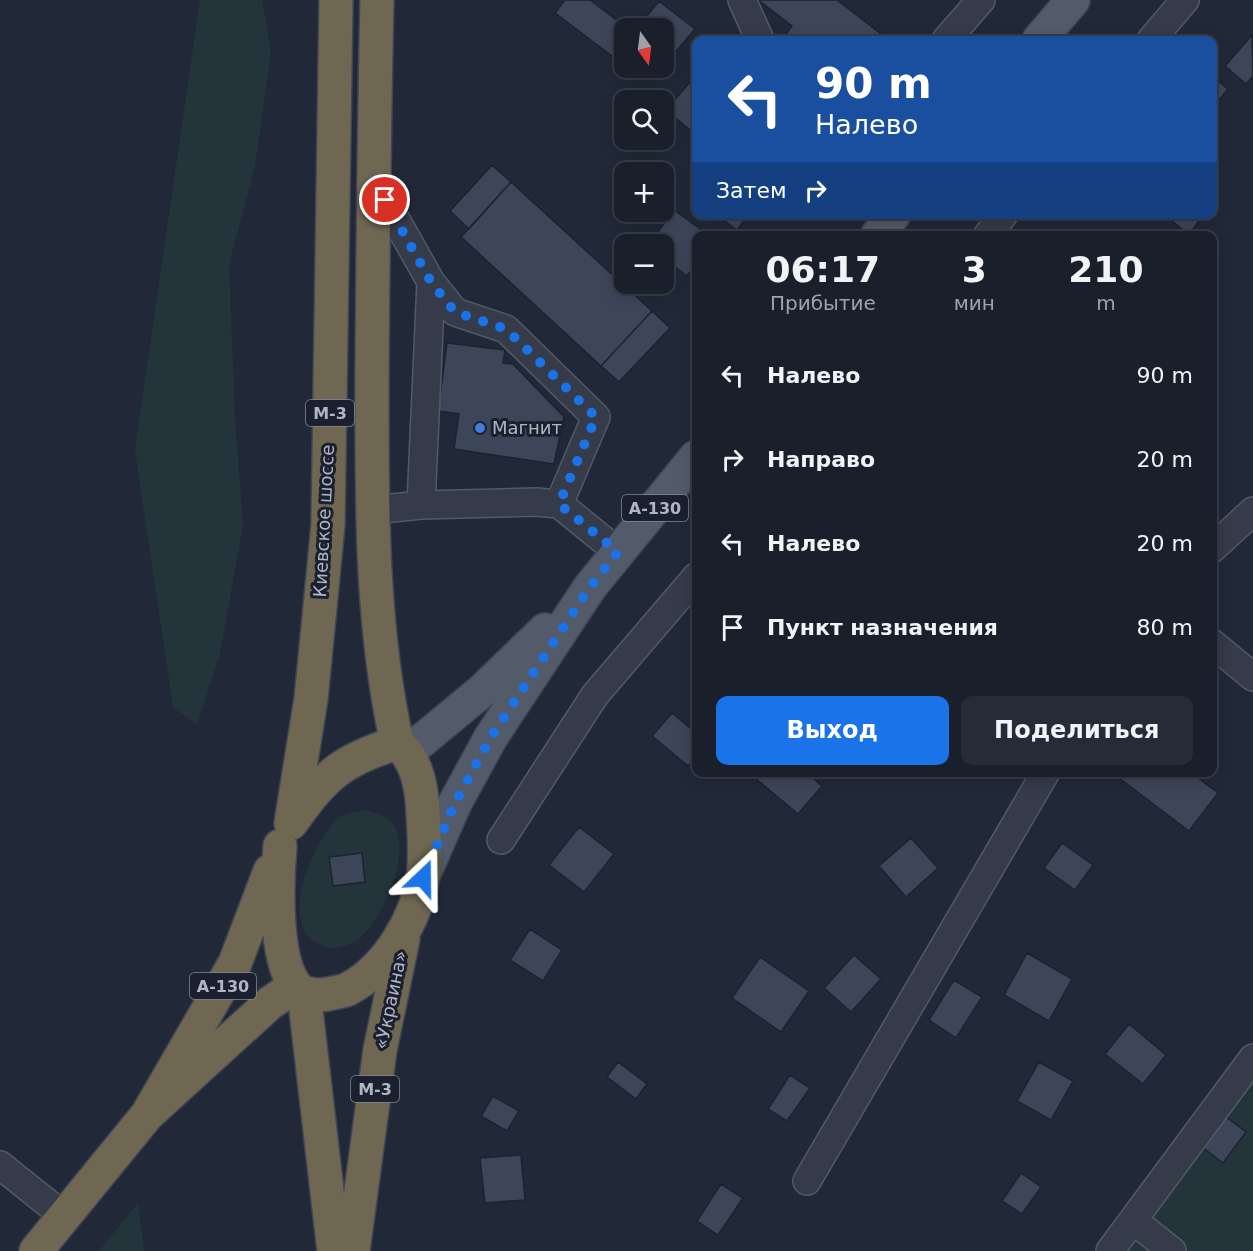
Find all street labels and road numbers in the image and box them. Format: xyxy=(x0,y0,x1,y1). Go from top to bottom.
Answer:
road number: М-3 xyxy=(306,400,354,426)
street label: Киевское шоссе xyxy=(309,444,338,598)
road number: А-130 xyxy=(622,495,688,521)
street label: «Украина» xyxy=(370,948,411,1051)
road number: А-130 xyxy=(190,973,256,999)
road number: М-3 xyxy=(351,1076,399,1102)

